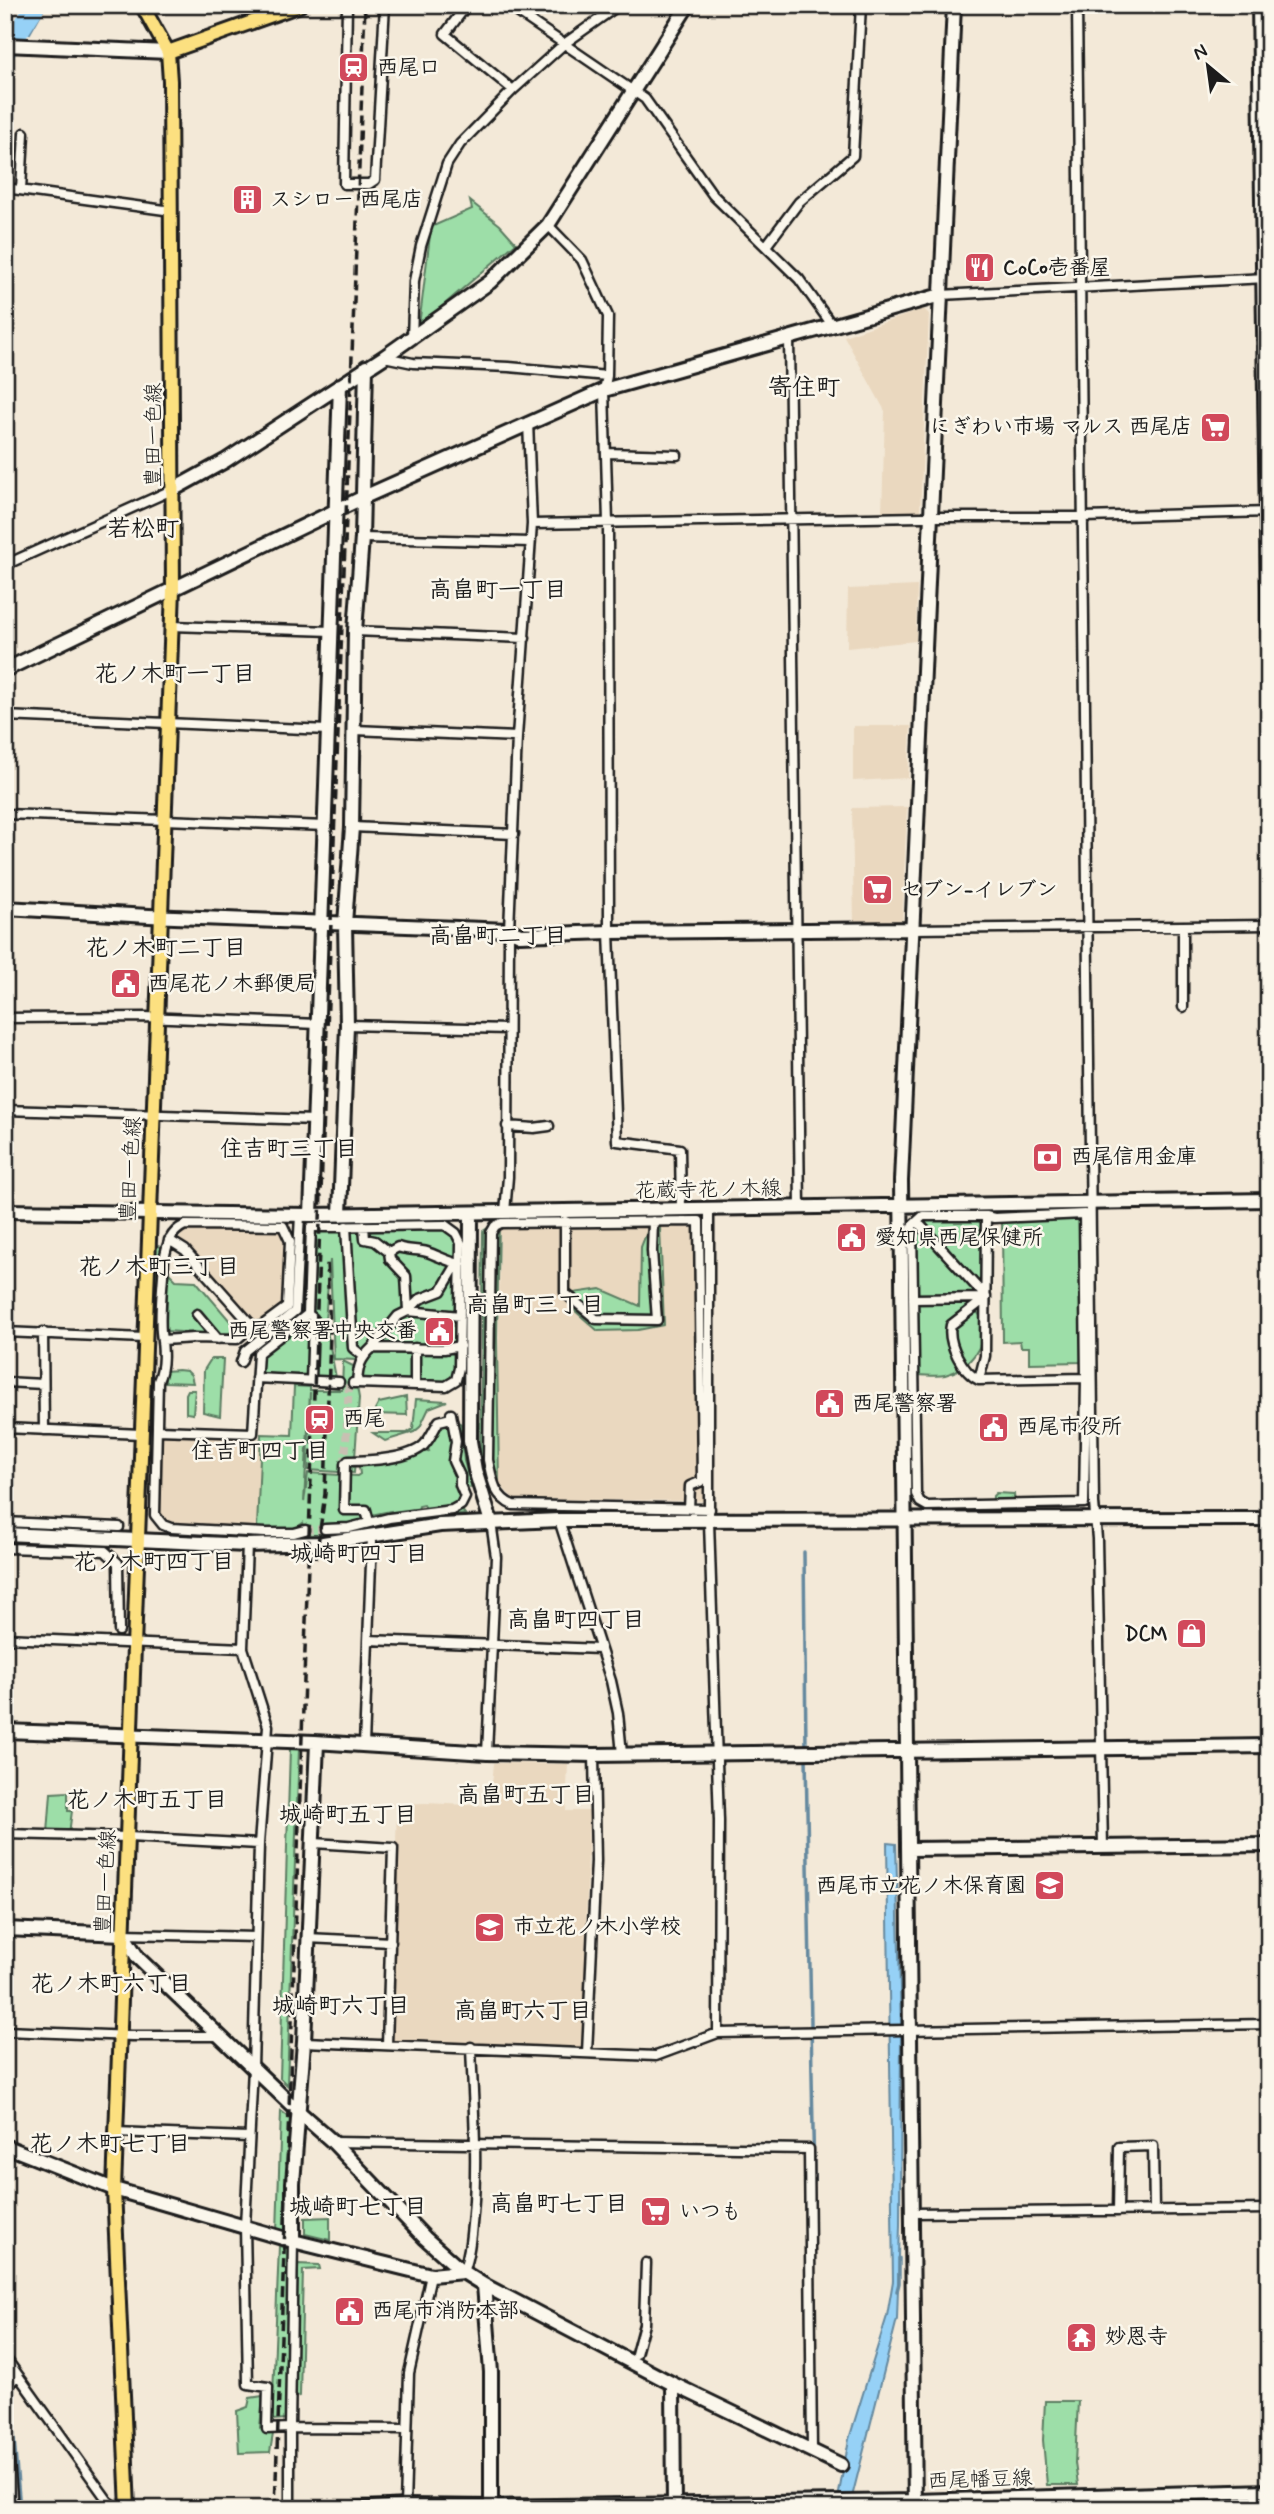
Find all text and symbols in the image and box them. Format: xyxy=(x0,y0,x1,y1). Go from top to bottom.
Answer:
north arrow xyxy=(1172,32,1242,102)
text: N xyxy=(1189,38,1212,66)
station icon: 西尾口 xyxy=(337,51,371,85)
place label: 西尾口 xyxy=(377,54,440,82)
building icon: スシロー 西尾店 xyxy=(230,183,264,217)
place label: スシロー 西尾店 xyxy=(270,186,423,214)
restaurant icon: CoCo壱番屋 xyxy=(963,251,997,285)
place label: CoCo壱番屋 xyxy=(1003,254,1111,282)
district label: 寄住町 xyxy=(768,373,840,404)
street label: 豊田一色線 xyxy=(140,383,168,488)
supermarket icon: にぎわい市場 マルス 西尾店 xyxy=(1198,410,1232,444)
place label: にぎわい市場 マルス 西尾店 xyxy=(930,413,1192,441)
district label: 若松町 xyxy=(107,514,179,545)
district label: 高畠町一丁目 xyxy=(429,576,567,606)
district label: 花ノ木町一丁目 xyxy=(95,660,256,690)
supermarket icon: セブン-イレブン xyxy=(861,873,895,907)
place label: セブン-イレブン xyxy=(901,876,1057,904)
district label: 高畠町二丁目 xyxy=(429,922,567,952)
district label: 花ノ木町二丁目 xyxy=(86,934,247,964)
public building icon: 西尾花ノ木郵便局 xyxy=(108,967,142,1001)
place label: 西尾花ノ木郵便局 xyxy=(148,970,316,998)
street label: 豊田一色線 xyxy=(114,1116,148,1222)
district label: 住吉町三丁目 xyxy=(220,1135,358,1165)
bank icon: 西尾信用金庫 xyxy=(1031,1140,1065,1174)
place label: 西尾信用金庫 xyxy=(1071,1143,1197,1171)
street label: 花蔵寺花ノ木線 xyxy=(634,1175,782,1205)
public building icon: 愛知県西尾保健所 xyxy=(835,1221,869,1255)
place label: 愛知県西尾保健所 xyxy=(875,1224,1043,1252)
district label: 花ノ木町三丁目 xyxy=(79,1253,240,1283)
district label: 高畠町三丁目 xyxy=(466,1291,604,1321)
public building icon: 西尾警察署中央交番 xyxy=(423,1314,457,1348)
place label: 西尾警察署中央交番 xyxy=(228,1317,417,1345)
public building icon: 西尾警察署 xyxy=(812,1387,846,1421)
place label: 西尾警察署 xyxy=(852,1390,957,1418)
station icon: 西尾 xyxy=(303,1402,337,1436)
place label: 西尾 xyxy=(343,1405,385,1433)
public building icon: 西尾市役所 xyxy=(977,1410,1011,1444)
place label: 西尾市役所 xyxy=(1017,1413,1122,1441)
district label: 住吉町四丁目 xyxy=(191,1437,329,1467)
district label: 城崎町四丁目 xyxy=(290,1540,428,1570)
district label: 花ノ木町四丁目 xyxy=(74,1548,235,1578)
district label: 高畠町四丁目 xyxy=(507,1606,645,1636)
shop icon: DCM xyxy=(1174,1617,1208,1651)
place label: DCM xyxy=(1124,1620,1168,1648)
district label: 高畠町五丁目 xyxy=(457,1781,595,1811)
district label: 花ノ木町五丁目 xyxy=(67,1786,228,1816)
district label: 城崎町五丁目 xyxy=(279,1801,417,1831)
street label: 豊田一色線 xyxy=(89,1829,123,1935)
school or university icon: 西尾市立花ノ木保育園 xyxy=(1032,1869,1066,1903)
place label: 西尾市立花ノ木保育園 xyxy=(816,1872,1026,1900)
school or university icon: 市立花ノ木小学校 xyxy=(473,1910,507,1944)
place label: 市立花ノ木小学校 xyxy=(513,1913,681,1941)
district label: 花ノ木町六丁目 xyxy=(31,1970,192,2000)
district label: 城崎町六丁目 xyxy=(272,1992,410,2022)
district label: 高畠町六丁目 xyxy=(454,1997,592,2027)
district label: 花ノ木町七丁目 xyxy=(30,2130,191,2160)
district label: 高畠町七丁目 xyxy=(490,2190,628,2220)
district label: 城崎町七丁目 xyxy=(289,2193,427,2223)
supermarket icon: いつも xyxy=(639,2195,673,2229)
place label: いつも xyxy=(679,2198,742,2226)
public building icon: 西尾市消防本部 xyxy=(332,2294,366,2328)
place label: 西尾市消防本部 xyxy=(372,2297,519,2325)
temple icon: 妙恩寺 xyxy=(1065,2320,1099,2354)
place label: 妙恩寺 xyxy=(1105,2323,1168,2351)
street label: 西尾幡豆線 xyxy=(927,2464,1033,2496)

